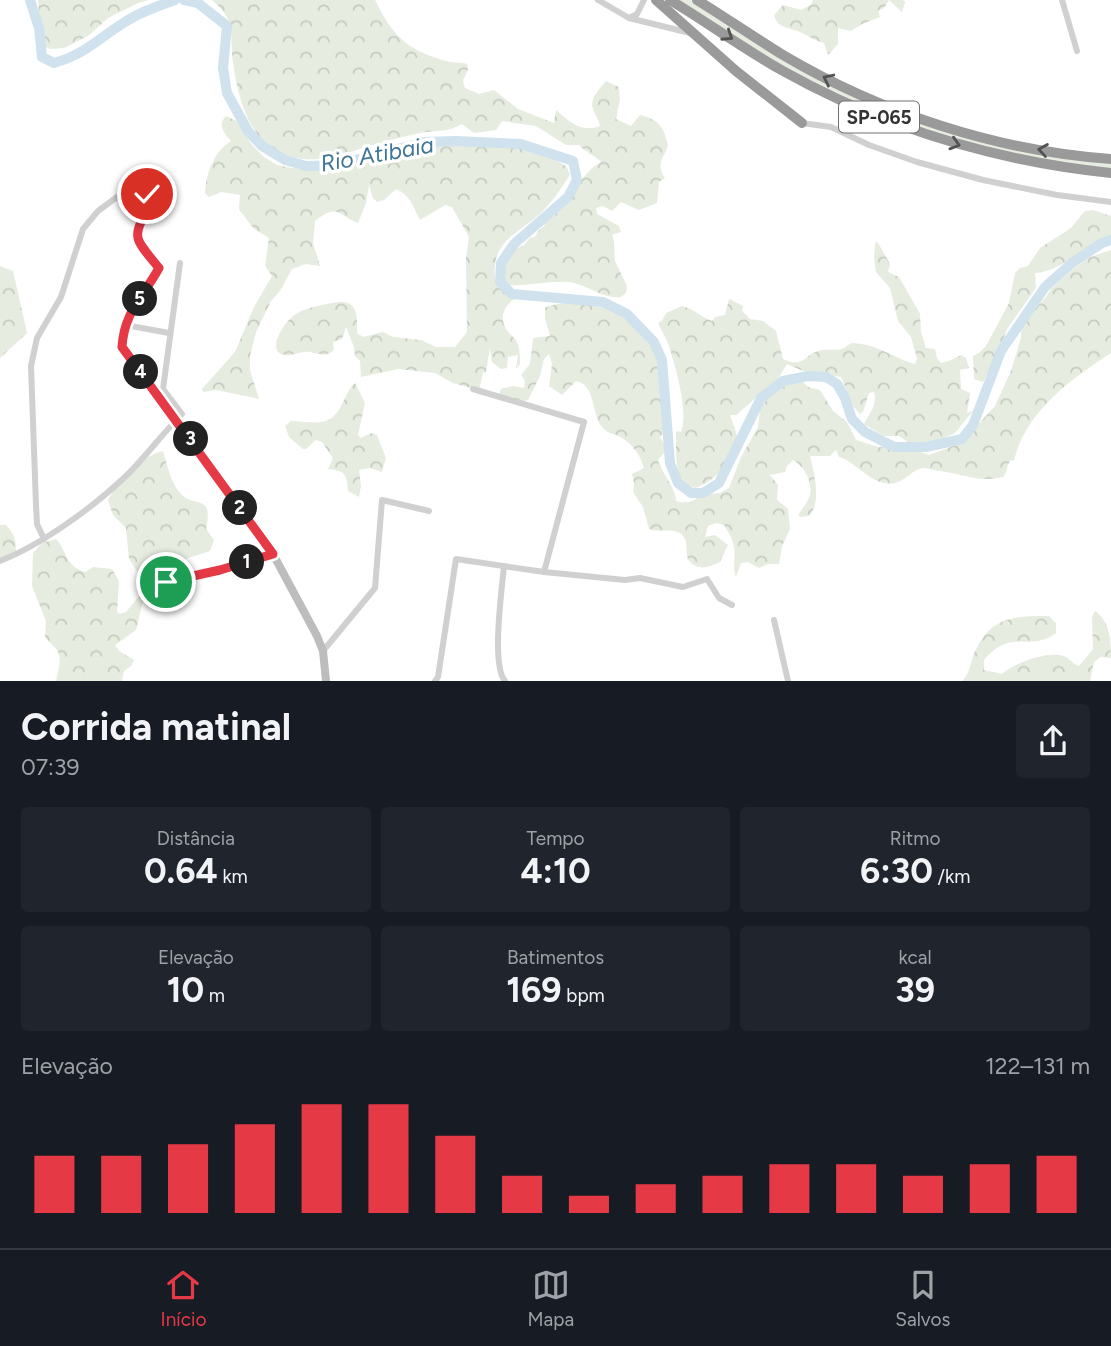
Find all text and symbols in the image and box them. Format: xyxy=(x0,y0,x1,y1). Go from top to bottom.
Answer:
one-way arrow xyxy=(720,28,733,41)
one-way arrow xyxy=(823,73,835,87)
road number: SP-065 xyxy=(839,102,919,132)
water label: Rio Atibaia xyxy=(318,130,436,178)
one-way arrow xyxy=(948,136,960,151)
one-way arrow xyxy=(1037,143,1049,158)
pin xyxy=(117,164,177,224)
icon: check xyxy=(128,175,166,213)
pin: 5 xyxy=(122,282,158,316)
text: 5 xyxy=(134,287,145,310)
pin: 4 xyxy=(124,354,158,390)
text: 4 xyxy=(134,360,147,383)
pin: 3 xyxy=(174,422,208,457)
text: 3 xyxy=(185,427,196,450)
pin: 2 xyxy=(222,490,258,526)
text: 2 xyxy=(234,496,245,519)
pin: 1 xyxy=(230,544,264,580)
text: 1 xyxy=(242,550,251,573)
pin xyxy=(136,552,196,612)
icon: arrive xyxy=(147,563,185,601)
text: Corrida matinal xyxy=(21,704,291,750)
button: share xyxy=(1016,704,1090,778)
text: 07:39 xyxy=(21,753,79,781)
text: Distância xyxy=(157,827,235,850)
text: Tempo xyxy=(526,827,585,850)
text: Ritmo xyxy=(890,827,941,850)
text: 0.64 xyxy=(144,850,218,892)
text: 4:10 xyxy=(520,850,591,892)
text: 6:30 xyxy=(860,850,933,892)
text: km xyxy=(218,865,248,888)
text: /km xyxy=(933,865,970,888)
text: Elevação xyxy=(158,946,234,969)
text: Batimentos xyxy=(507,946,604,969)
text: kcal xyxy=(899,946,932,969)
text: 10 xyxy=(167,969,204,1011)
text: 169 xyxy=(506,969,562,1011)
text: 39 xyxy=(895,969,935,1011)
text: m xyxy=(204,984,225,1007)
text: bpm xyxy=(562,984,605,1007)
text: Elevação xyxy=(21,1052,113,1080)
text: 122–131 m xyxy=(985,1052,1090,1080)
tab: Início xyxy=(161,1266,206,1331)
tab: Mapa xyxy=(528,1266,574,1331)
tab: Salvos xyxy=(895,1266,950,1331)

